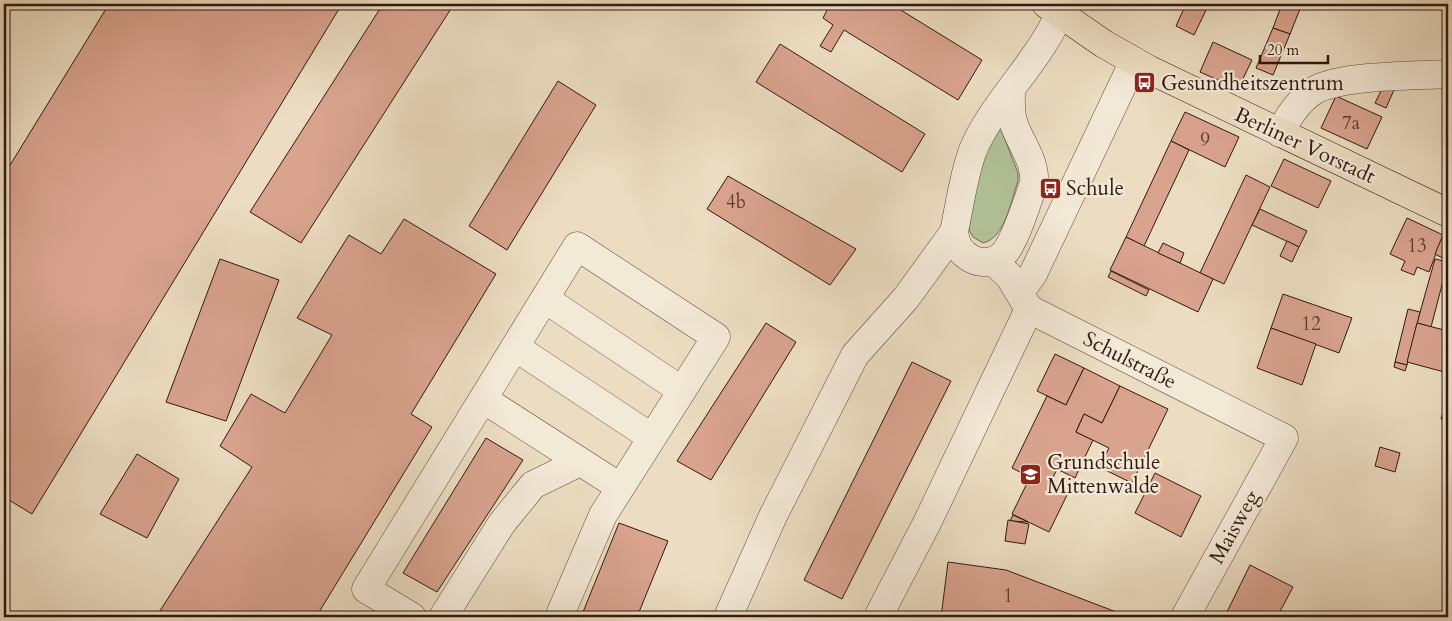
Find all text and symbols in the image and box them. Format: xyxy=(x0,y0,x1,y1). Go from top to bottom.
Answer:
scale bar xyxy=(1260,32,1327,64)
text: 20 m xyxy=(1267,40,1299,60)
place label: Gesundheitszentrum xyxy=(1161,69,1344,98)
bus stop icon: Gesundheitszentrum xyxy=(1133,71,1157,95)
street label: Berliner Vorstadt xyxy=(1230,100,1380,191)
house number: 7a xyxy=(1342,110,1360,136)
house number: 9 xyxy=(1200,127,1210,153)
place label: Schule xyxy=(1066,174,1124,203)
bus stop icon: Schule xyxy=(1038,176,1062,200)
house number: 4b xyxy=(726,189,746,215)
house number: 13 xyxy=(1407,233,1427,259)
house number: 12 xyxy=(1301,311,1321,337)
street label: Schulstraße xyxy=(1078,325,1181,396)
place label: Grundschule Mittenwalde xyxy=(1047,448,1160,501)
school or university icon: Grundschule Mittenwalde xyxy=(1019,462,1043,486)
street label: Maisweg xyxy=(1202,485,1267,569)
house number: 1 xyxy=(1003,583,1013,609)

